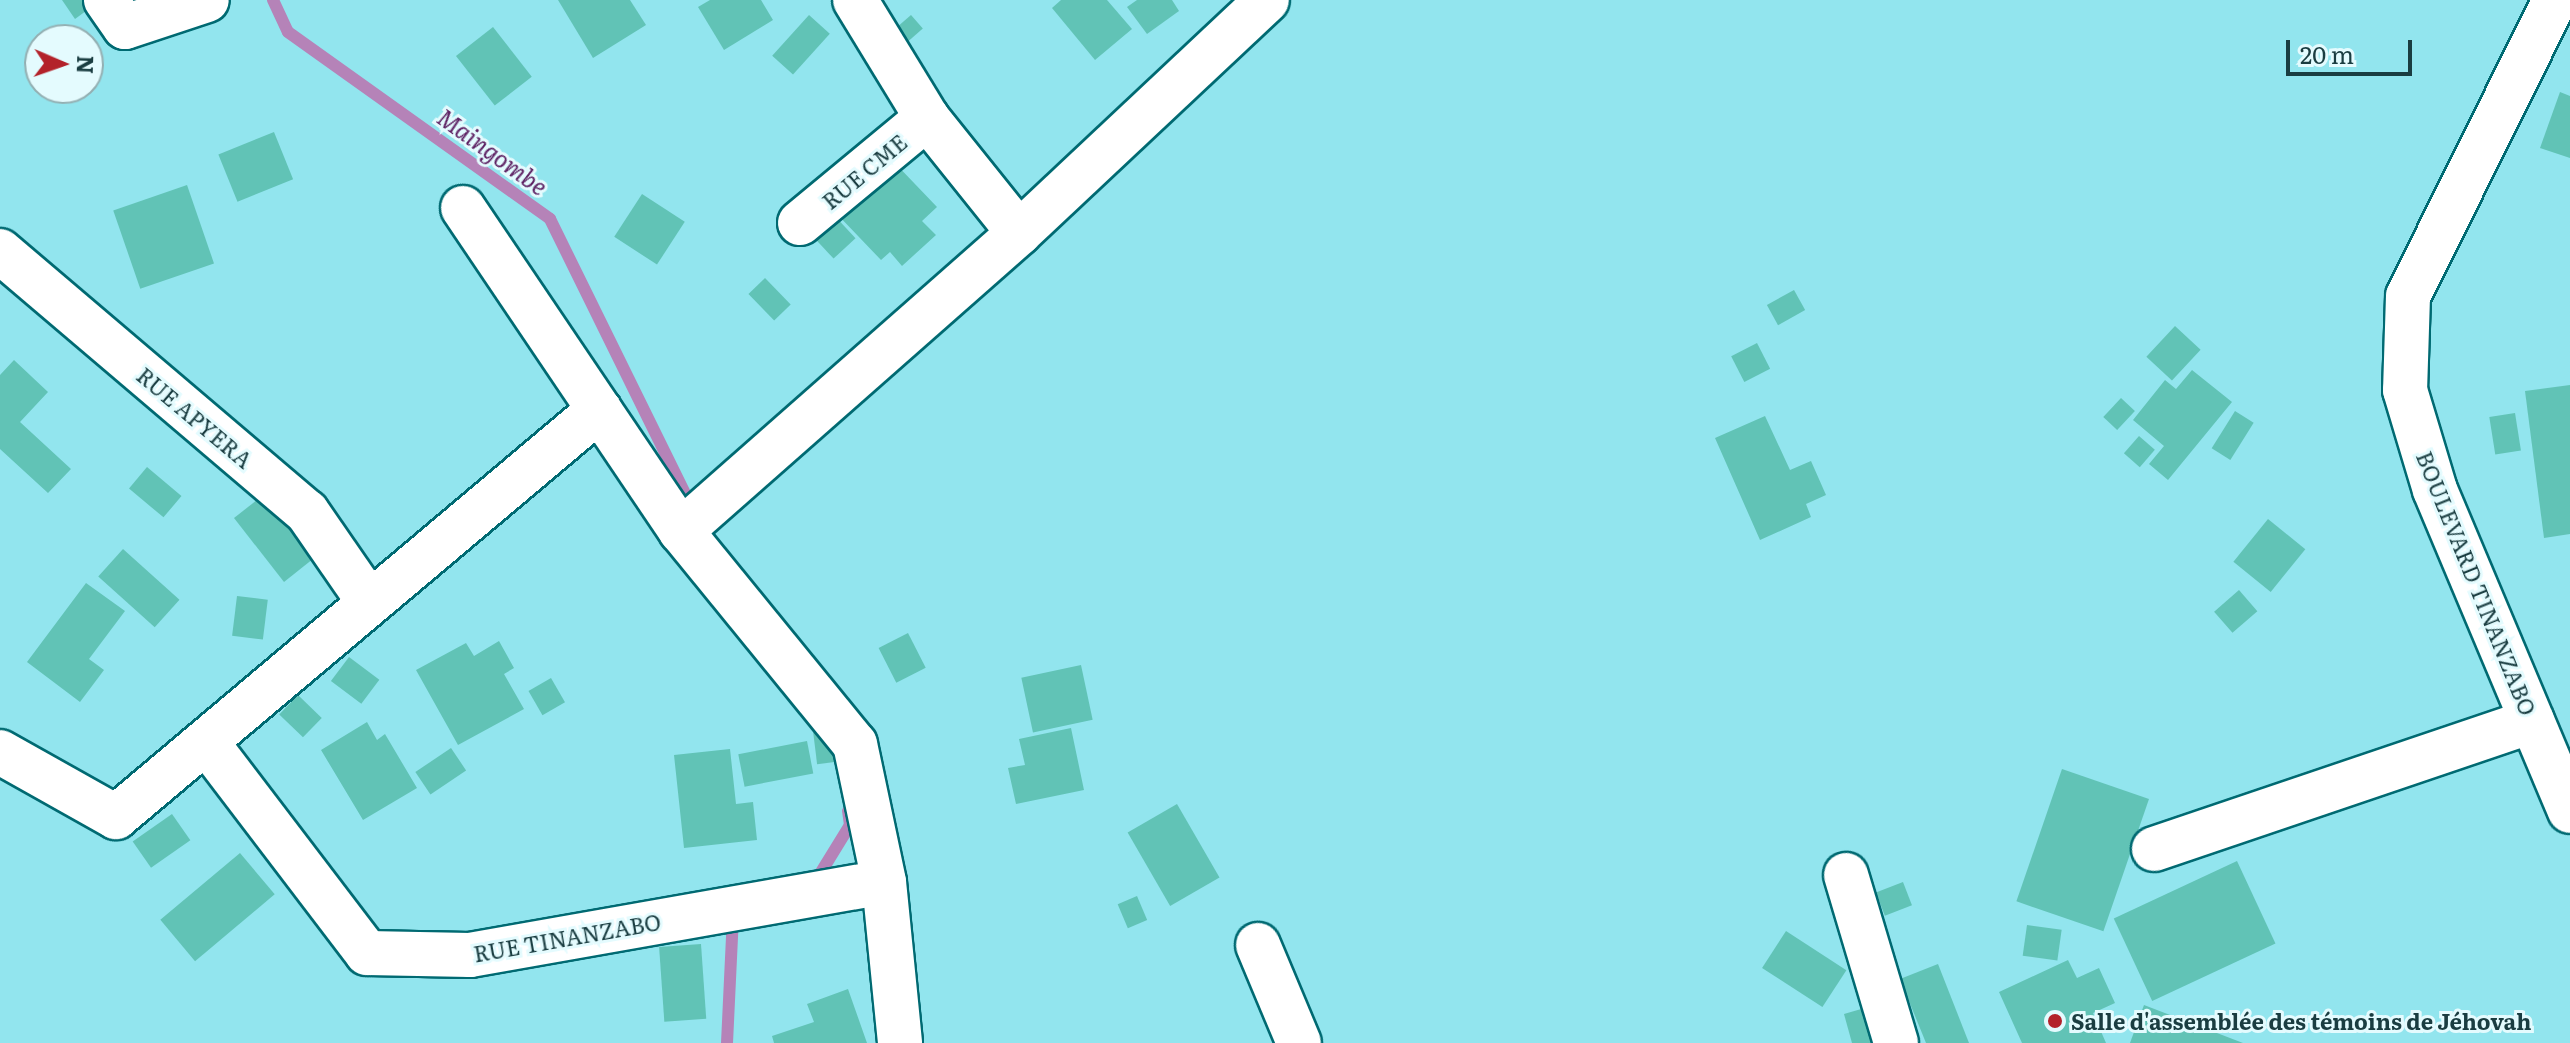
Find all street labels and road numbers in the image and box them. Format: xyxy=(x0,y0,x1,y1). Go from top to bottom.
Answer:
street label: RUE CME xyxy=(816,128,912,214)
street label: RUE APYERA xyxy=(132,361,258,473)
street label: BOULEVARD TINANZABO xyxy=(2412,447,2542,719)
street label: RUE TINANZABO xyxy=(471,908,663,966)

